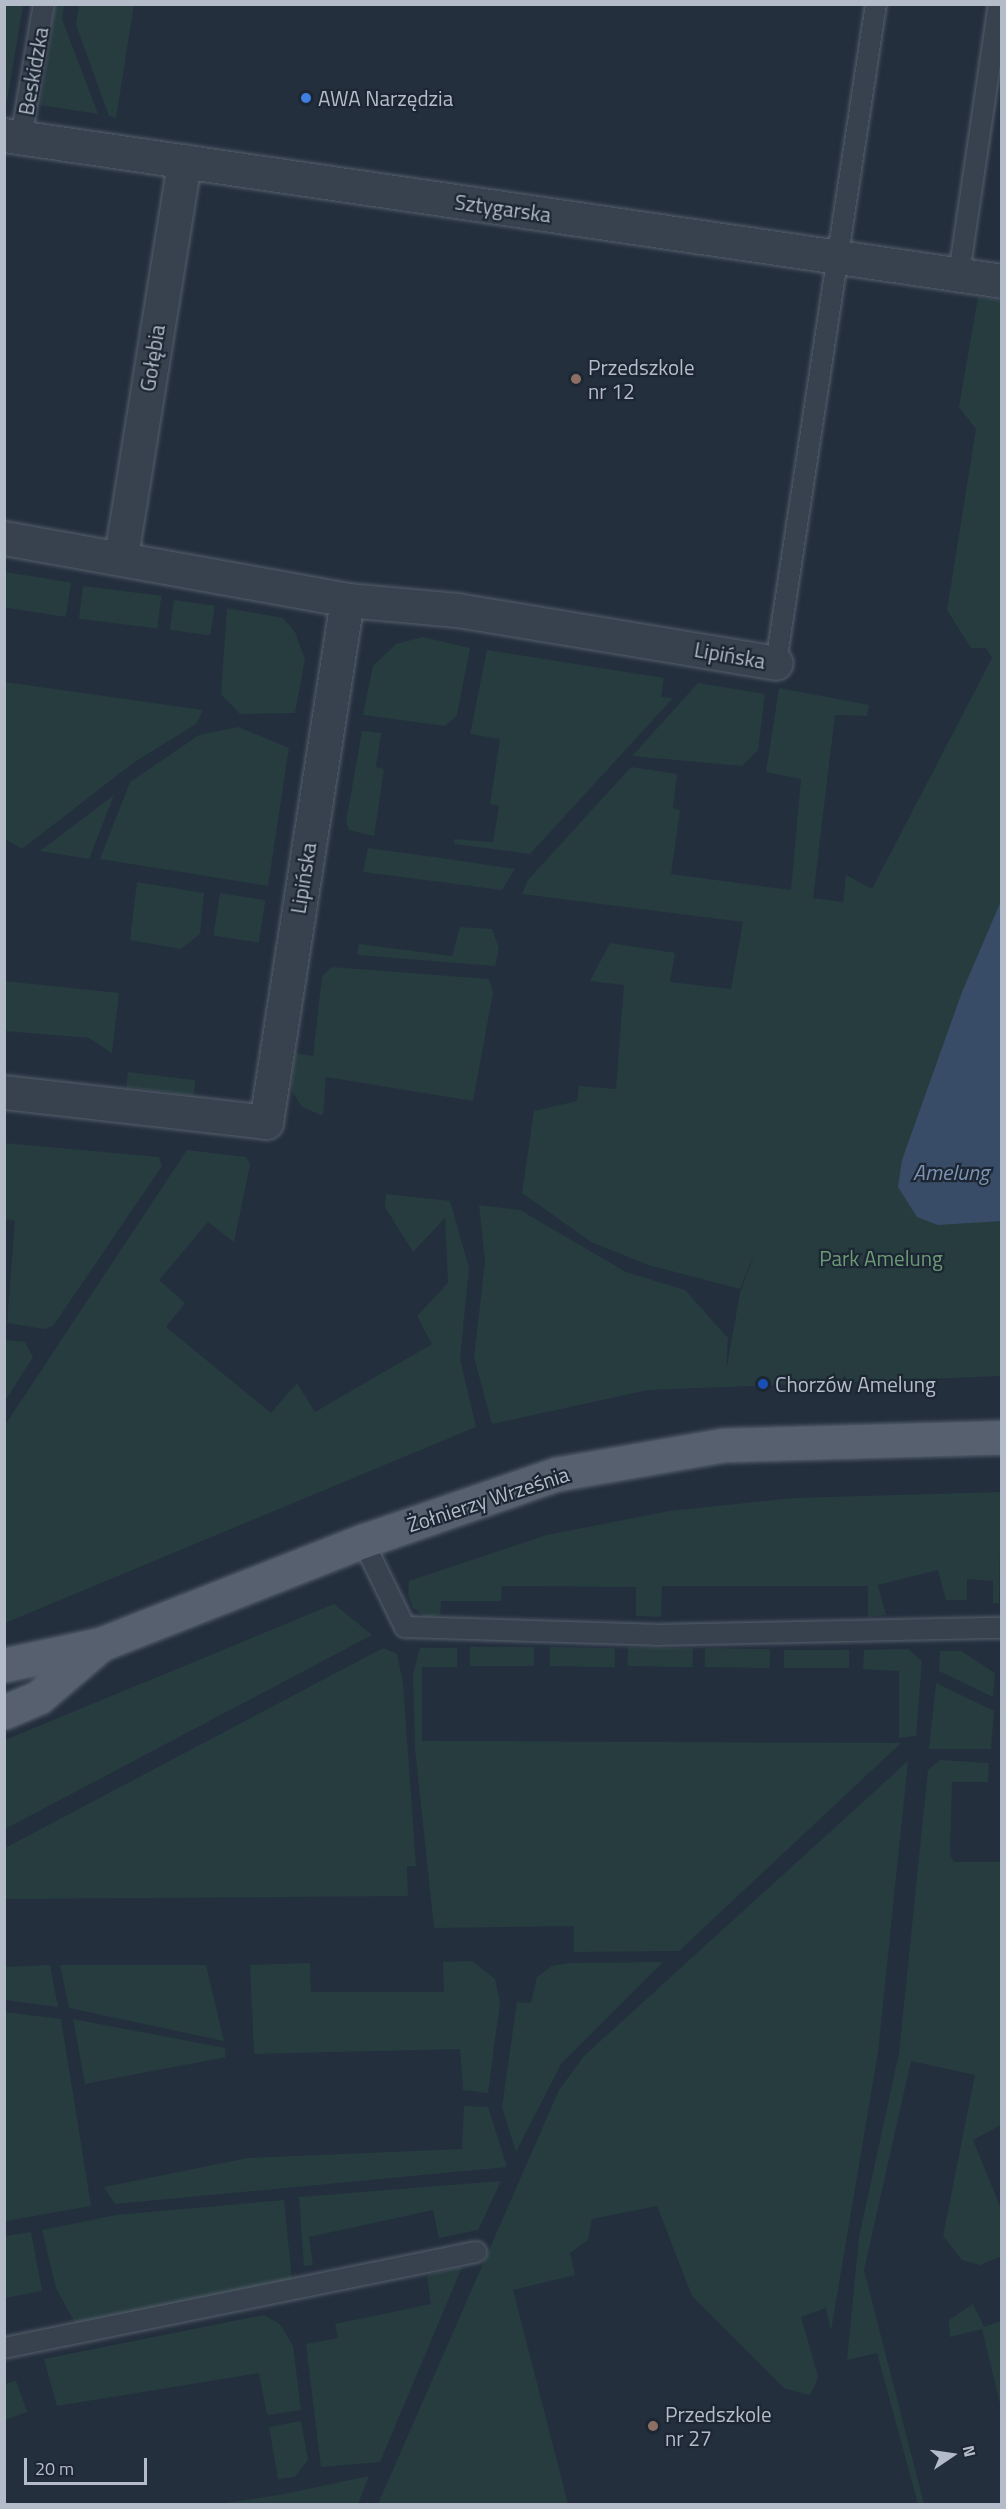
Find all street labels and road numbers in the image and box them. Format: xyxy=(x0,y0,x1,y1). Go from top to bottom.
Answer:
street label: Beskidzka xyxy=(13,25,53,117)
street label: Sztygarska xyxy=(453,189,553,227)
street label: Gołębia xyxy=(134,323,170,393)
street label: Lipińska xyxy=(692,636,768,674)
street label: Lipińska xyxy=(285,841,321,915)
street label: Żołnierzy Września xyxy=(404,1461,572,1537)

